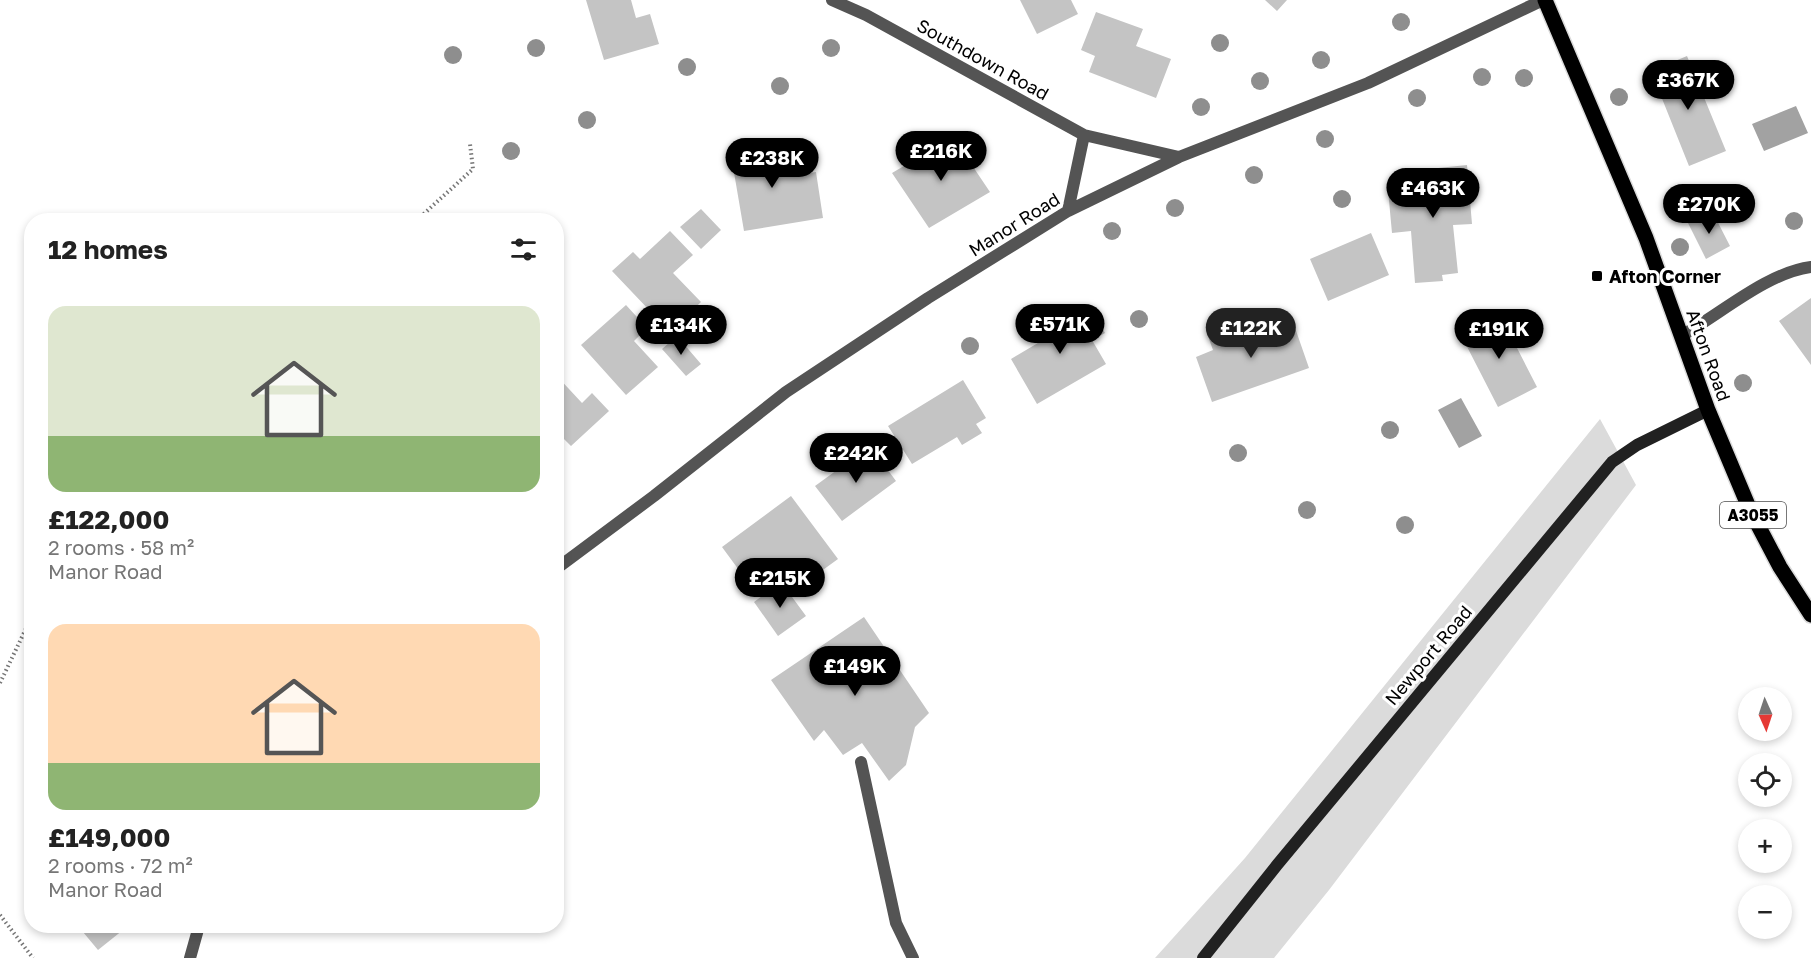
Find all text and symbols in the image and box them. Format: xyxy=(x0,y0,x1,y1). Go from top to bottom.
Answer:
street label: Southdown Road xyxy=(913,14,1053,104)
pin: £367K xyxy=(1646,60,1730,111)
text: £367K xyxy=(1656,67,1720,91)
pin: £216K xyxy=(899,131,983,182)
pin: £238K xyxy=(730,138,814,189)
text: £216K xyxy=(910,138,972,162)
text: £238K xyxy=(740,145,804,169)
pin: £463K xyxy=(1391,168,1475,219)
text: £463K xyxy=(1400,175,1466,199)
pin: £270K xyxy=(1667,184,1751,235)
street label: Manor Road xyxy=(964,187,1064,261)
text: £270K xyxy=(1677,191,1741,215)
icon: filters xyxy=(507,233,540,266)
text: 12 homes xyxy=(48,234,168,265)
place label: Afton Corner xyxy=(1609,265,1721,287)
marker: Afton Corner xyxy=(1590,269,1604,283)
pin: £571K xyxy=(1018,304,1102,355)
pin: £134K xyxy=(639,305,723,356)
street label: Afton Road xyxy=(1682,306,1736,404)
pin: £122K xyxy=(1209,308,1293,359)
pin: £191K xyxy=(1457,309,1541,360)
text: £571K xyxy=(1029,311,1091,335)
text: £134K xyxy=(650,312,712,336)
text: £122K xyxy=(1220,315,1282,339)
text: £191K xyxy=(1469,316,1530,340)
icon: home xyxy=(240,345,348,453)
pin: £242K xyxy=(814,433,898,484)
text: £242K xyxy=(824,440,888,464)
road number: A3055 xyxy=(1720,502,1786,528)
text: £122,000 xyxy=(48,504,169,535)
text: 2 rooms · 58 m² xyxy=(48,535,194,559)
pin: £215K xyxy=(738,558,822,609)
text: Manor Road xyxy=(48,559,163,583)
text: £215K xyxy=(749,565,811,589)
street label: Newport Road xyxy=(1380,601,1476,709)
pin: £149K xyxy=(813,646,897,697)
text: £149K xyxy=(823,653,887,677)
icon: home xyxy=(240,663,348,771)
north arrow xyxy=(1738,687,1792,741)
map controls xyxy=(1738,687,1792,939)
button: locate xyxy=(1738,753,1792,807)
button: + xyxy=(1738,819,1792,873)
text: £149,000 xyxy=(48,822,170,853)
text: 2 rooms · 72 m² xyxy=(48,853,193,877)
text: Manor Road xyxy=(48,877,163,901)
button: − xyxy=(1738,885,1792,939)

